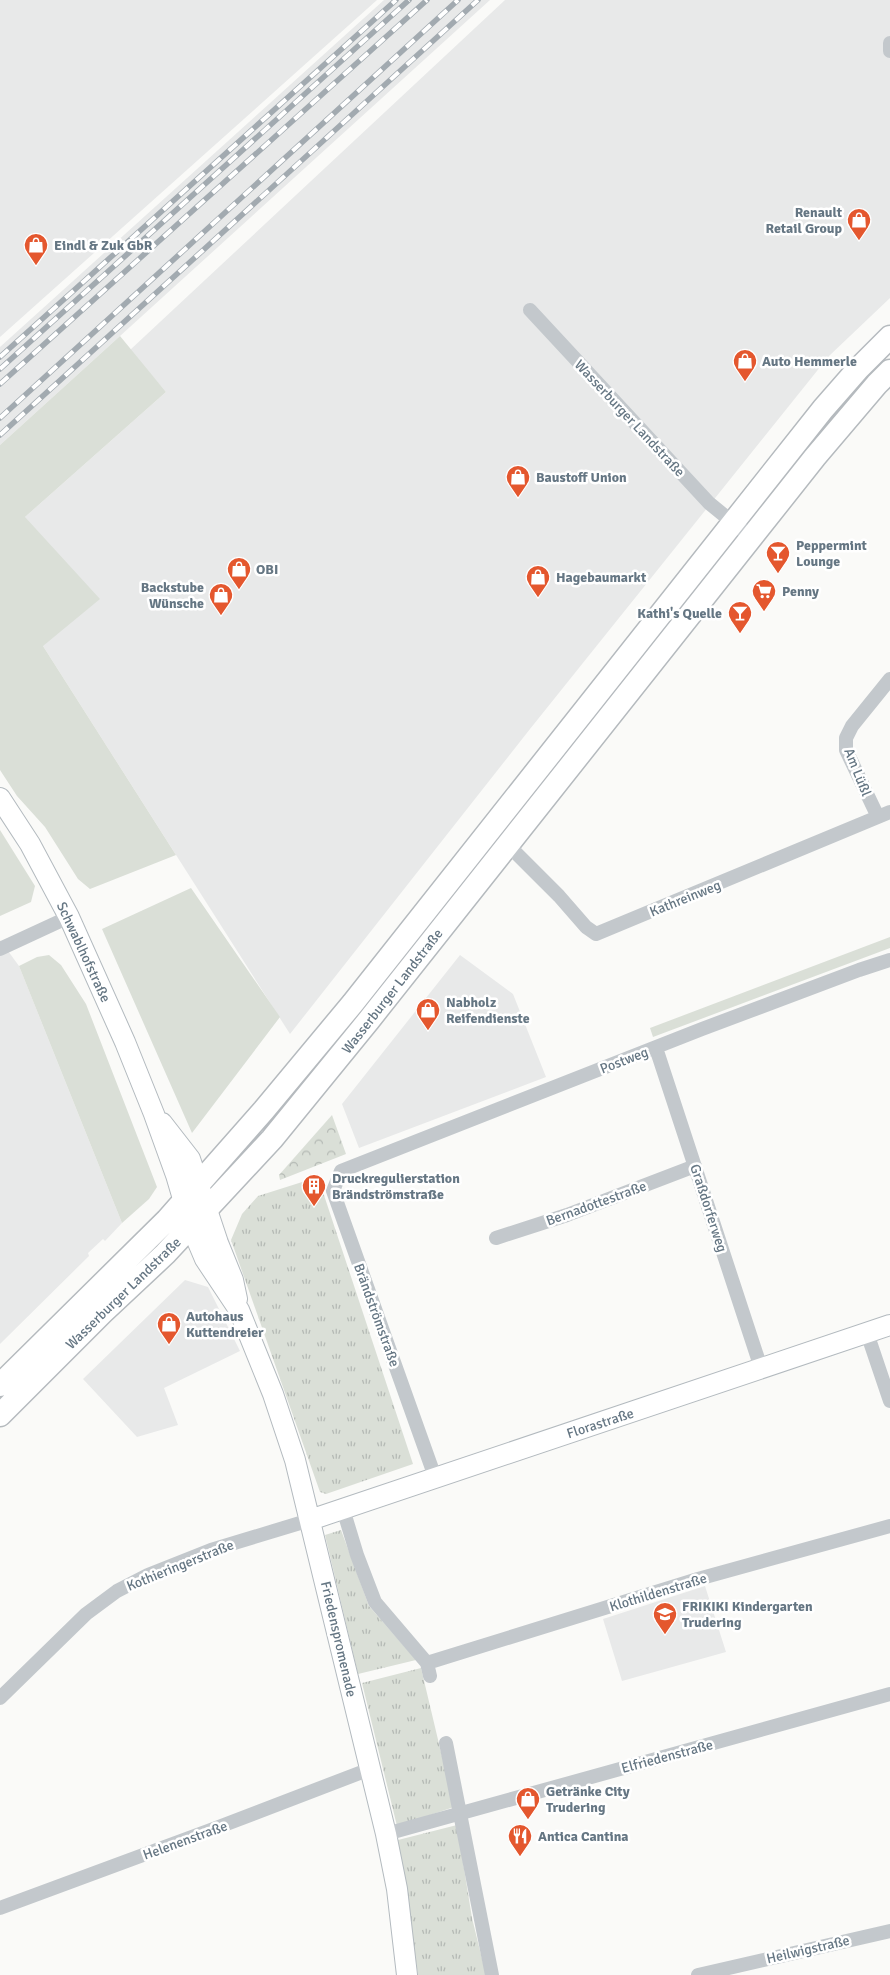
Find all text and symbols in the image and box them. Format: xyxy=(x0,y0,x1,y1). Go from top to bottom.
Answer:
place label: Renault Retail Group xyxy=(765,204,843,237)
shop icon: Renault Retail Group xyxy=(846,207,872,241)
shop icon: Eindl & Zuk GbR xyxy=(23,232,49,266)
place label: Eindl & Zuk GbR xyxy=(54,237,153,254)
shop icon: Auto Hemmerle xyxy=(732,348,758,382)
place label: Auto Hemmerle xyxy=(762,353,857,370)
street label: Wasserburger Landstraße xyxy=(571,356,688,480)
shop icon: Baustoff Union xyxy=(505,464,531,498)
place label: Baustoff Union xyxy=(536,469,627,486)
place label: Peppermint Lounge xyxy=(796,537,868,570)
bar icon: Peppermint Lounge xyxy=(765,540,791,574)
shop icon: OBI xyxy=(226,556,252,590)
place label: OBI xyxy=(256,561,278,578)
shop icon: Hagebaumarkt xyxy=(525,564,551,598)
place label: Hagebaumarkt xyxy=(556,569,647,586)
supermarket icon: Penny xyxy=(751,578,777,612)
place label: Backstube Wünsche xyxy=(141,579,204,612)
shop icon: Backstube Wünsche xyxy=(208,582,234,616)
place label: Penny xyxy=(782,583,819,600)
bar icon: Kathi's Quelle xyxy=(727,600,753,634)
place label: Kathi's Quelle xyxy=(637,605,722,622)
street label: Am Lüßl xyxy=(840,746,875,799)
street label: Kathreinweg xyxy=(647,876,723,920)
street label: Schwablhofstraße xyxy=(53,899,114,1005)
street label: Wasserburger Landstraße xyxy=(338,925,446,1057)
place label: Nabholz Reifendienste xyxy=(446,994,530,1027)
shop icon: Nabholz Reifendienste xyxy=(415,997,441,1031)
street label: Postweg xyxy=(598,1044,651,1077)
street label: Graßdorferweg xyxy=(686,1162,731,1254)
place label: Druckregulierstation Brändströmstraße xyxy=(332,1170,460,1203)
building icon: Druckregulierstation Brändströmstraße xyxy=(301,1173,327,1207)
street label: Bernadottestraße xyxy=(544,1177,649,1230)
street label: Wasserburger Landstraße xyxy=(62,1234,185,1353)
street label: Brändströmstraße xyxy=(350,1261,403,1369)
place label: Autohaus Kuttendreier xyxy=(186,1308,264,1341)
shop icon: Autohaus Kuttendreier xyxy=(156,1311,182,1345)
street label: Florastraße xyxy=(564,1405,636,1442)
street label: Kothieringerstraße xyxy=(124,1536,236,1595)
street label: Klothildenstraße xyxy=(607,1570,709,1615)
street label: Friedenspromenade xyxy=(317,1580,360,1699)
place label: FRIKIKI Kindergarten Trudering xyxy=(682,1598,813,1631)
school or university icon: FRIKIKI Kindergarten Trudering xyxy=(652,1601,678,1635)
street label: Elfriedenstraße xyxy=(619,1736,715,1777)
place label: Getränke City Trudering xyxy=(546,1783,630,1816)
shop icon: Getränke City Trudering xyxy=(515,1786,541,1820)
street label: Helenenstraße xyxy=(141,1817,230,1864)
restaurant icon: Antica Cantina xyxy=(507,1823,533,1857)
place label: Antica Cantina xyxy=(538,1828,629,1845)
street label: Heilwigstraße xyxy=(765,1932,851,1967)

